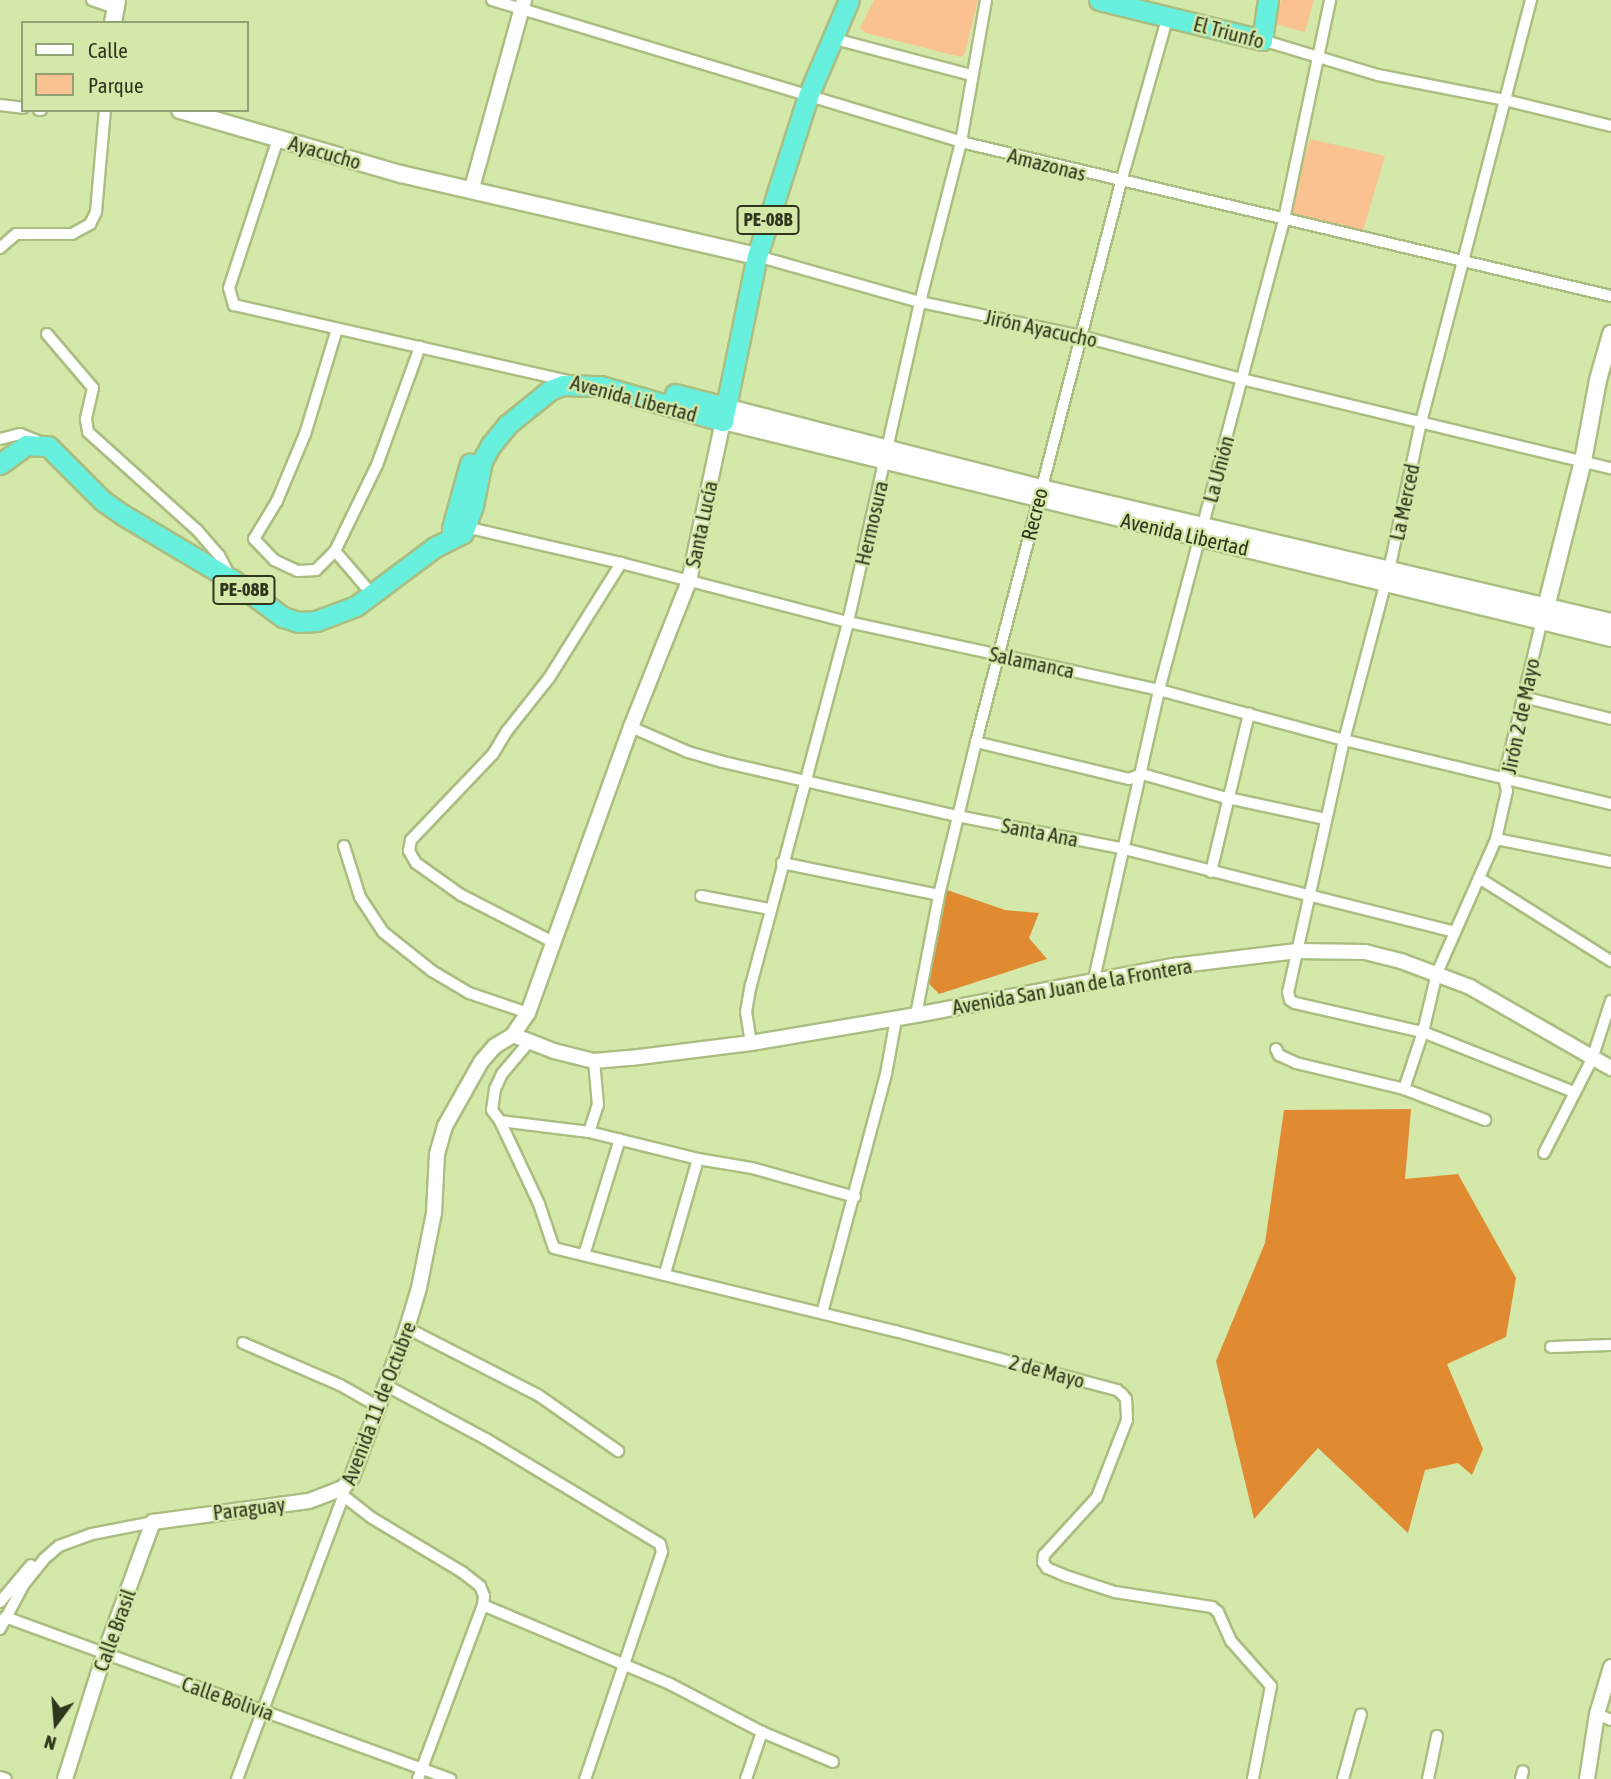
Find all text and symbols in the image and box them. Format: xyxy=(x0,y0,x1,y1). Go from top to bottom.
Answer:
street label: El Triunfo xyxy=(1191,10,1267,54)
legend xyxy=(21,21,248,112)
text: Calle xyxy=(88,38,128,62)
text: Parque xyxy=(88,73,143,97)
street label: Ayacucho xyxy=(286,130,364,174)
street label: Amazonas xyxy=(1005,142,1089,186)
road number: PE-08B xyxy=(735,204,801,235)
street label: Jirón Ayacucho xyxy=(982,304,1100,352)
street label: Avenida Libertad xyxy=(568,369,700,427)
street label: La Unión xyxy=(1197,433,1239,505)
street label: La Merced xyxy=(1384,461,1424,543)
street label: Santa Lucía xyxy=(680,478,722,570)
street label: Hermosura xyxy=(849,478,893,568)
street label: Recreo xyxy=(1015,485,1053,543)
street label: Avenida Libertad xyxy=(1119,507,1251,561)
road number: PE-08B xyxy=(211,575,277,606)
street label: Salamanca xyxy=(987,641,1077,683)
street label: Jirón 2 de Mayo xyxy=(1495,656,1545,776)
street label: Santa Ana xyxy=(999,812,1081,852)
street label: Avenida San Juan de la Frontera xyxy=(950,952,1194,1020)
street label: Avenida 11 de Octubre xyxy=(335,1318,421,1488)
street label: 2 de Mayo xyxy=(1006,1349,1088,1393)
street label: Paraguay xyxy=(211,1491,287,1525)
street label: Calle Brasil xyxy=(87,1585,141,1675)
street label: Calle Bolivia xyxy=(179,1670,277,1726)
north arrow xyxy=(21,1688,91,1758)
text: N xyxy=(42,1731,59,1755)

